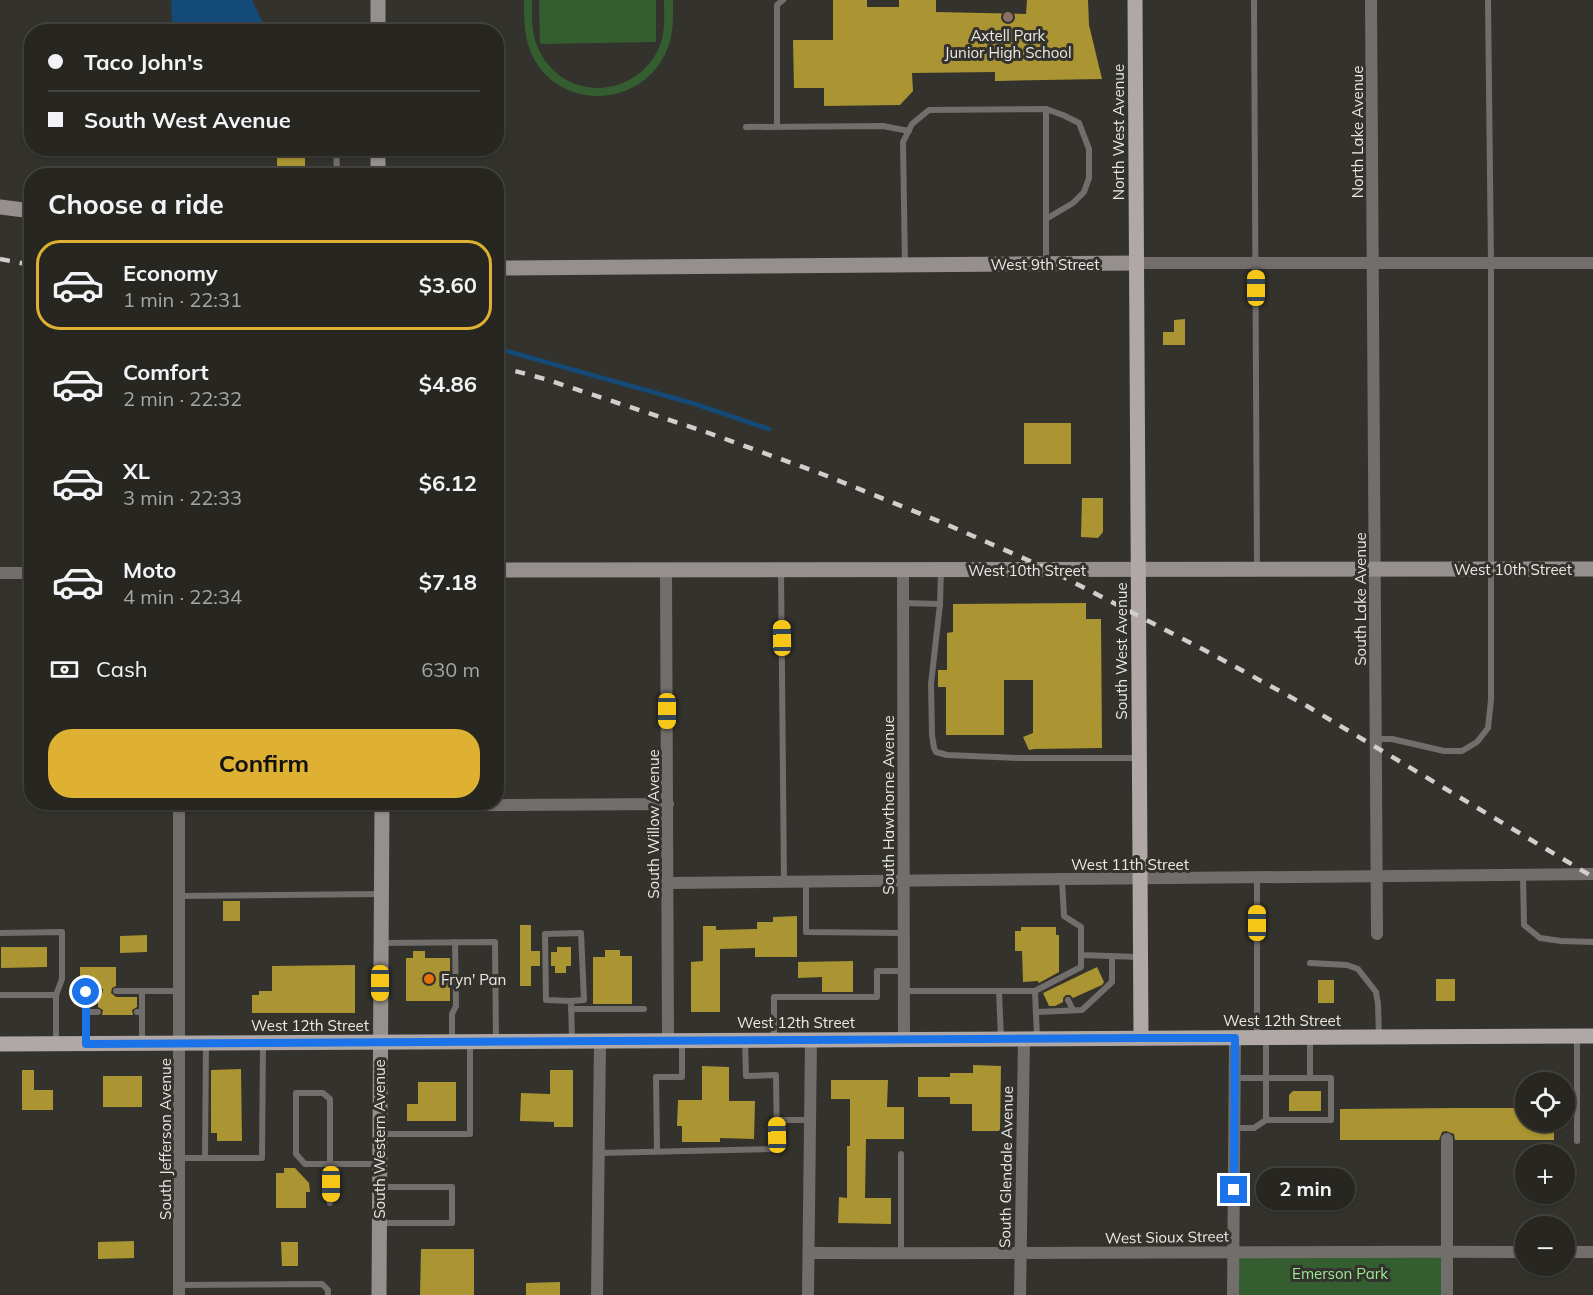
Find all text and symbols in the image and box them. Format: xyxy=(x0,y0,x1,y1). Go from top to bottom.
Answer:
marker: Axtell Park Junior High School xyxy=(1001,10,1015,24)
place label: Axtell Park Junior High School xyxy=(945,26,1071,62)
text: Taco John's xyxy=(84,48,203,76)
street label: North West Avenue xyxy=(1109,64,1128,200)
street label: North Lake Avenue xyxy=(1348,66,1367,198)
text: South West Avenue xyxy=(84,106,291,134)
text: Choose a ride xyxy=(48,187,224,221)
street label: West 9th Street xyxy=(991,255,1099,274)
icon: car xyxy=(51,258,105,312)
text: Economy xyxy=(123,259,218,287)
car xyxy=(1247,270,1265,306)
text: $3.60 xyxy=(419,271,477,299)
text: 1 min · 22:31 xyxy=(123,287,242,312)
icon: car xyxy=(51,357,105,411)
text: Comfort xyxy=(123,358,209,386)
text: $4.86 xyxy=(419,370,477,398)
text: 2 min · 22:32 xyxy=(123,386,242,411)
icon: car xyxy=(51,456,105,510)
text: XL xyxy=(123,457,150,485)
text: $6.12 xyxy=(419,469,477,497)
text: 3 min · 22:33 xyxy=(123,485,242,510)
street label: South Lake Avenue xyxy=(1351,532,1370,666)
icon: car xyxy=(51,555,105,609)
text: Moto xyxy=(123,556,176,584)
street label: West 10th Street xyxy=(1454,560,1572,579)
street label: West 10th Street xyxy=(968,561,1086,580)
text: $7.18 xyxy=(419,568,477,596)
street label: South West Avenue xyxy=(1112,582,1131,720)
text: 4 min · 22:34 xyxy=(123,584,242,609)
car xyxy=(773,620,791,656)
icon: cash xyxy=(48,653,81,686)
text: Cash xyxy=(96,655,148,683)
text: 630 m xyxy=(421,657,480,682)
car xyxy=(658,693,676,729)
street label: South Hawthorne Avenue xyxy=(879,715,898,895)
button: Confirm xyxy=(48,729,480,798)
street label: South Willow Avenue xyxy=(644,749,663,899)
street label: West 11th Street xyxy=(1071,855,1189,874)
car xyxy=(1248,905,1266,941)
car xyxy=(371,965,389,1001)
place label: Fryn' Pan xyxy=(441,970,506,989)
marker: Fryn' Pan xyxy=(422,972,436,986)
route start xyxy=(72,978,99,1005)
street label: West 12th Street xyxy=(1223,1011,1341,1030)
street label: West 12th Street xyxy=(737,1013,855,1032)
street label: West 12th Street xyxy=(251,1016,369,1035)
street label: South Jefferson Avenue xyxy=(156,1058,175,1220)
street label: South Western Avenue xyxy=(370,1059,389,1219)
map controls xyxy=(1515,1072,1575,1276)
button: locate xyxy=(1515,1072,1575,1132)
street label: South Glendale Avenue xyxy=(995,1086,1017,1248)
car xyxy=(768,1117,786,1153)
button: + xyxy=(1515,1144,1575,1204)
car xyxy=(322,1166,340,1202)
callout: 2 min xyxy=(1255,1169,1354,1211)
route end xyxy=(1220,1176,1247,1203)
text: 2 min xyxy=(1279,1176,1332,1201)
button: − xyxy=(1515,1216,1575,1276)
street label: West Sioux Street xyxy=(1105,1226,1229,1248)
park label: Emerson Park xyxy=(1292,1264,1388,1283)

